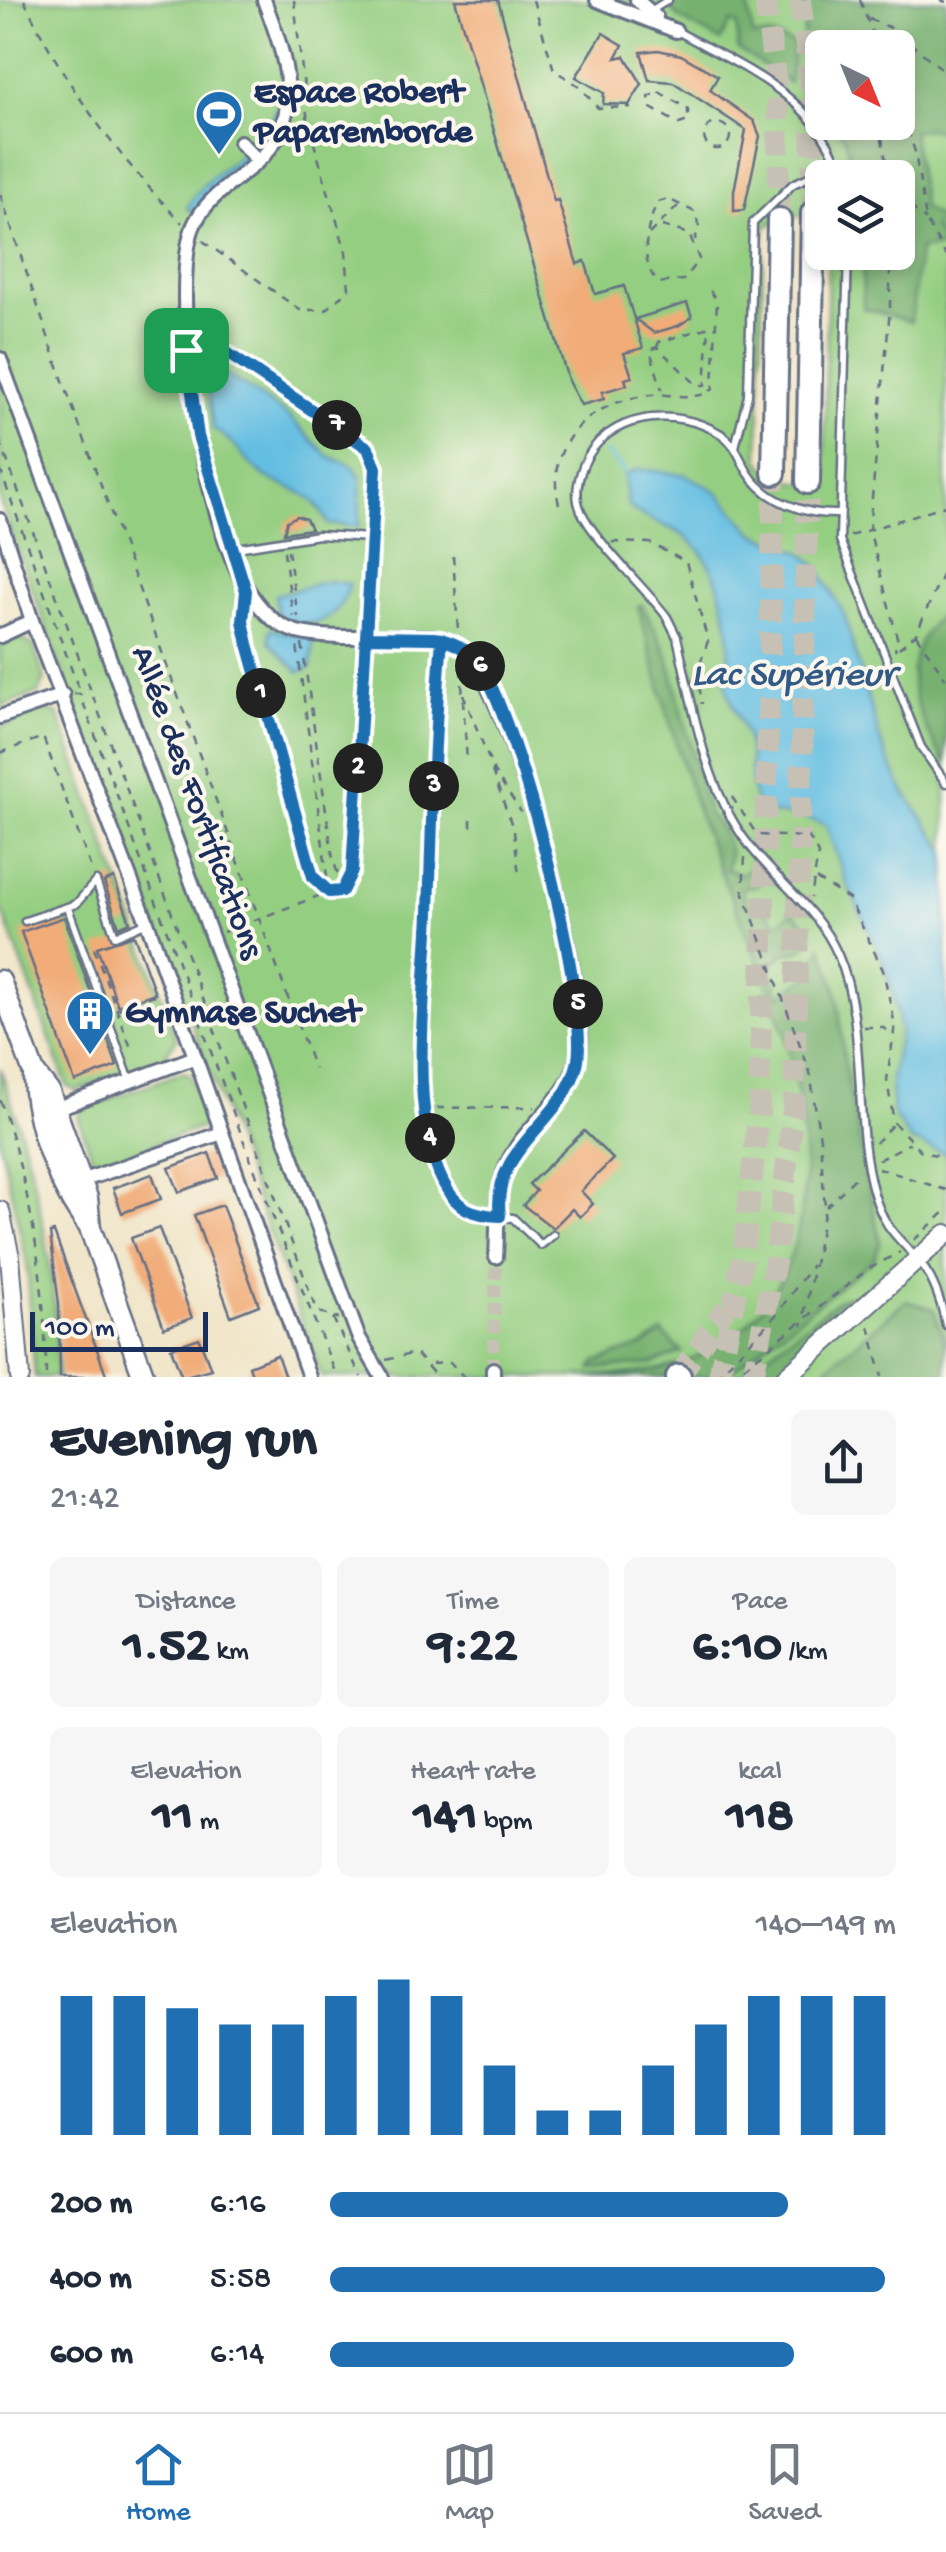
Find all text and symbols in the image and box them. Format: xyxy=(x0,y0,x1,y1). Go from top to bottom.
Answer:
north arrow xyxy=(805,30,915,140)
map controls xyxy=(805,30,915,270)
place label: Espace Robert Paparemborde xyxy=(252,74,473,155)
sports icon: Espace Robert Paparemborde xyxy=(193,88,245,156)
button: layers xyxy=(805,160,915,270)
pin xyxy=(144,308,229,393)
icon: arrive xyxy=(159,323,214,378)
pin: 7 xyxy=(312,400,362,450)
text: 7 xyxy=(330,408,344,441)
street label: Allée des Fortifications xyxy=(119,641,271,966)
pin: 6 xyxy=(455,641,505,691)
text: 6 xyxy=(473,649,487,682)
water label: Lac Supérieur xyxy=(691,655,902,699)
pin: 1 xyxy=(236,668,286,718)
text: 1 xyxy=(255,676,267,709)
pin: 2 xyxy=(333,743,383,793)
text: 2 xyxy=(351,751,365,784)
pin: 3 xyxy=(409,761,459,811)
text: 3 xyxy=(427,769,441,802)
pin: 5 xyxy=(553,979,603,1029)
text: 5 xyxy=(571,987,585,1020)
building icon: Gymnase Suchet xyxy=(64,988,116,1056)
place label: Gymnase Suchet xyxy=(125,994,364,1035)
pin: 4 xyxy=(405,1113,455,1163)
text: 4 xyxy=(423,1121,437,1154)
scale bar xyxy=(30,1307,208,1352)
text: 100 m xyxy=(45,1313,115,1346)
button: share xyxy=(791,1410,896,1515)
text: Evening run xyxy=(50,1411,317,1475)
text: 21:42 xyxy=(50,1481,119,1519)
text: Distance xyxy=(137,1586,235,1619)
text: Time xyxy=(447,1586,499,1619)
text: Pace xyxy=(733,1586,787,1619)
text: 1.52 xyxy=(123,1619,210,1678)
text: 9:22 xyxy=(428,1619,518,1678)
text: 6:10 xyxy=(692,1619,782,1678)
text: km xyxy=(210,1636,249,1669)
text: /km xyxy=(782,1636,828,1669)
text: Elevation xyxy=(130,1756,242,1789)
text: Heart rate xyxy=(410,1756,536,1789)
text: kcal xyxy=(738,1756,782,1789)
text: 11 xyxy=(153,1789,193,1848)
text: 141 xyxy=(413,1789,477,1848)
text: 118 xyxy=(726,1789,794,1848)
text: m xyxy=(193,1806,219,1839)
text: bpm xyxy=(477,1806,533,1839)
text: Elevation xyxy=(50,1907,177,1945)
text: 140–149 m xyxy=(756,1907,896,1945)
text: 200 m xyxy=(50,2186,132,2224)
text: 6:16 xyxy=(210,2186,265,2224)
text: 400 m xyxy=(50,2261,132,2299)
text: 5:58 xyxy=(210,2261,271,2299)
text: 600 m xyxy=(50,2336,133,2374)
text: 6:14 xyxy=(210,2336,264,2374)
tab: Home xyxy=(126,2437,191,2530)
tab: Map xyxy=(442,2437,497,2530)
tab: Saved xyxy=(748,2437,820,2530)

